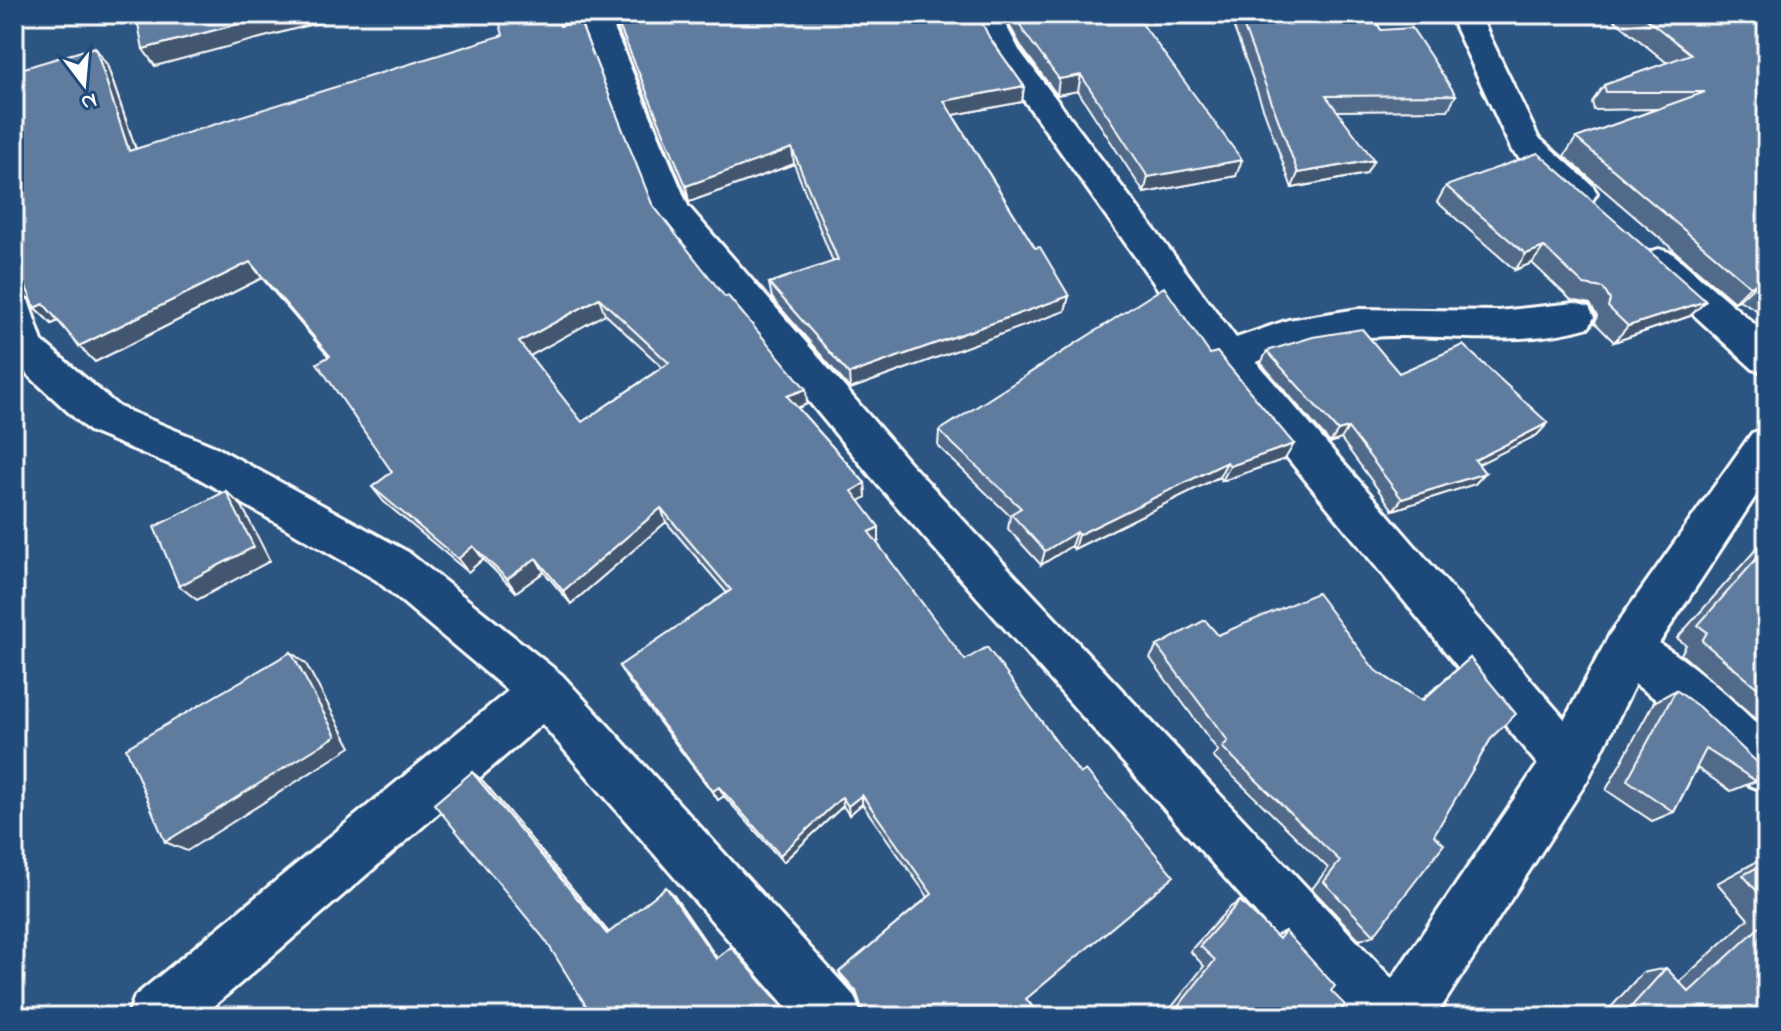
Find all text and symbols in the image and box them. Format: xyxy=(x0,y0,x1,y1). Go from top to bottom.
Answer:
north arrow xyxy=(44,44,124,124)
text: N xyxy=(77,83,100,118)

